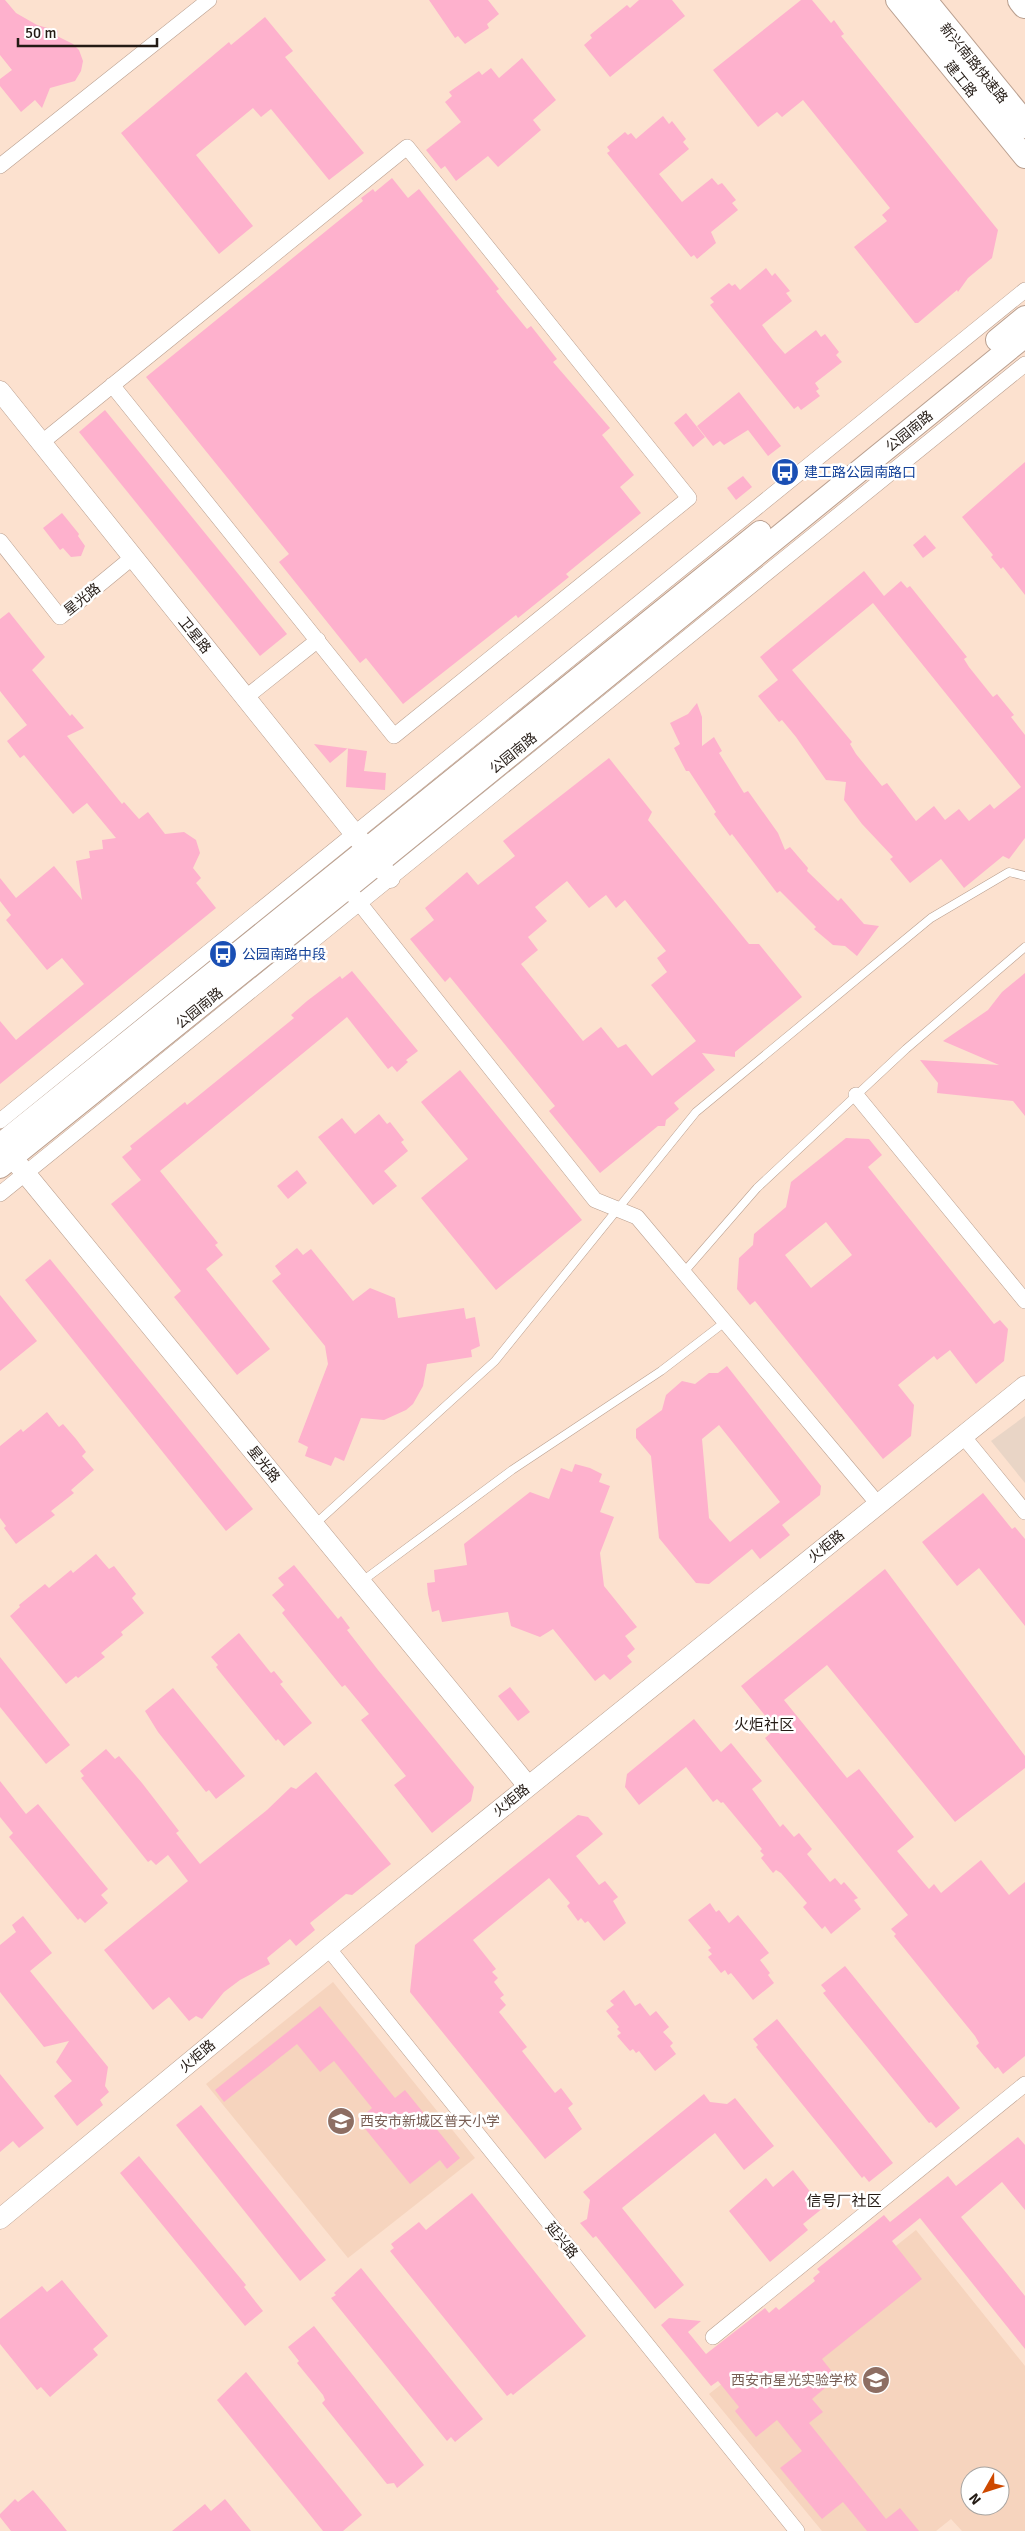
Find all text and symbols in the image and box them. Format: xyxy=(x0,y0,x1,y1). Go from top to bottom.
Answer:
scale bar xyxy=(18,15,156,47)
street label: 新兴南路快速路 xyxy=(936,20,1011,107)
text: 50 m xyxy=(25,24,56,42)
street label: 建工路 xyxy=(941,58,980,101)
street label: 公园南路 xyxy=(882,407,936,456)
bus stop icon: 建工路公园南路口 xyxy=(770,457,800,487)
place label: 建工路公园南路口 xyxy=(804,464,916,481)
street label: 星光路 xyxy=(61,580,104,619)
street label: 卫星路 xyxy=(175,614,214,657)
street label: 公园南路 xyxy=(486,729,540,778)
bus stop icon: 公园南路中段 xyxy=(208,939,238,969)
place label: 公园南路中段 xyxy=(242,946,326,963)
street label: 公园南路 xyxy=(172,984,226,1033)
street label: 星光路 xyxy=(244,1443,283,1486)
street label: 火炬路 xyxy=(805,1527,848,1566)
district label: 火炬社区 xyxy=(734,1716,794,1734)
street label: 火炬路 xyxy=(490,1781,533,1820)
street label: 火炬路 xyxy=(176,2036,219,2076)
school or university icon: 西安市新城区普天小学 xyxy=(326,2106,356,2136)
place label: 西安市新城区普天小学 xyxy=(360,2113,500,2130)
district label: 信号厂社区 xyxy=(806,2192,882,2210)
street label: 延兴路 xyxy=(542,2219,581,2262)
school or university icon: 西安市星光实验学校 xyxy=(861,2365,891,2395)
place label: 西安市星光实验学校 xyxy=(731,2372,857,2389)
north arrow xyxy=(960,2466,1010,2516)
text: N xyxy=(966,2490,985,2508)

